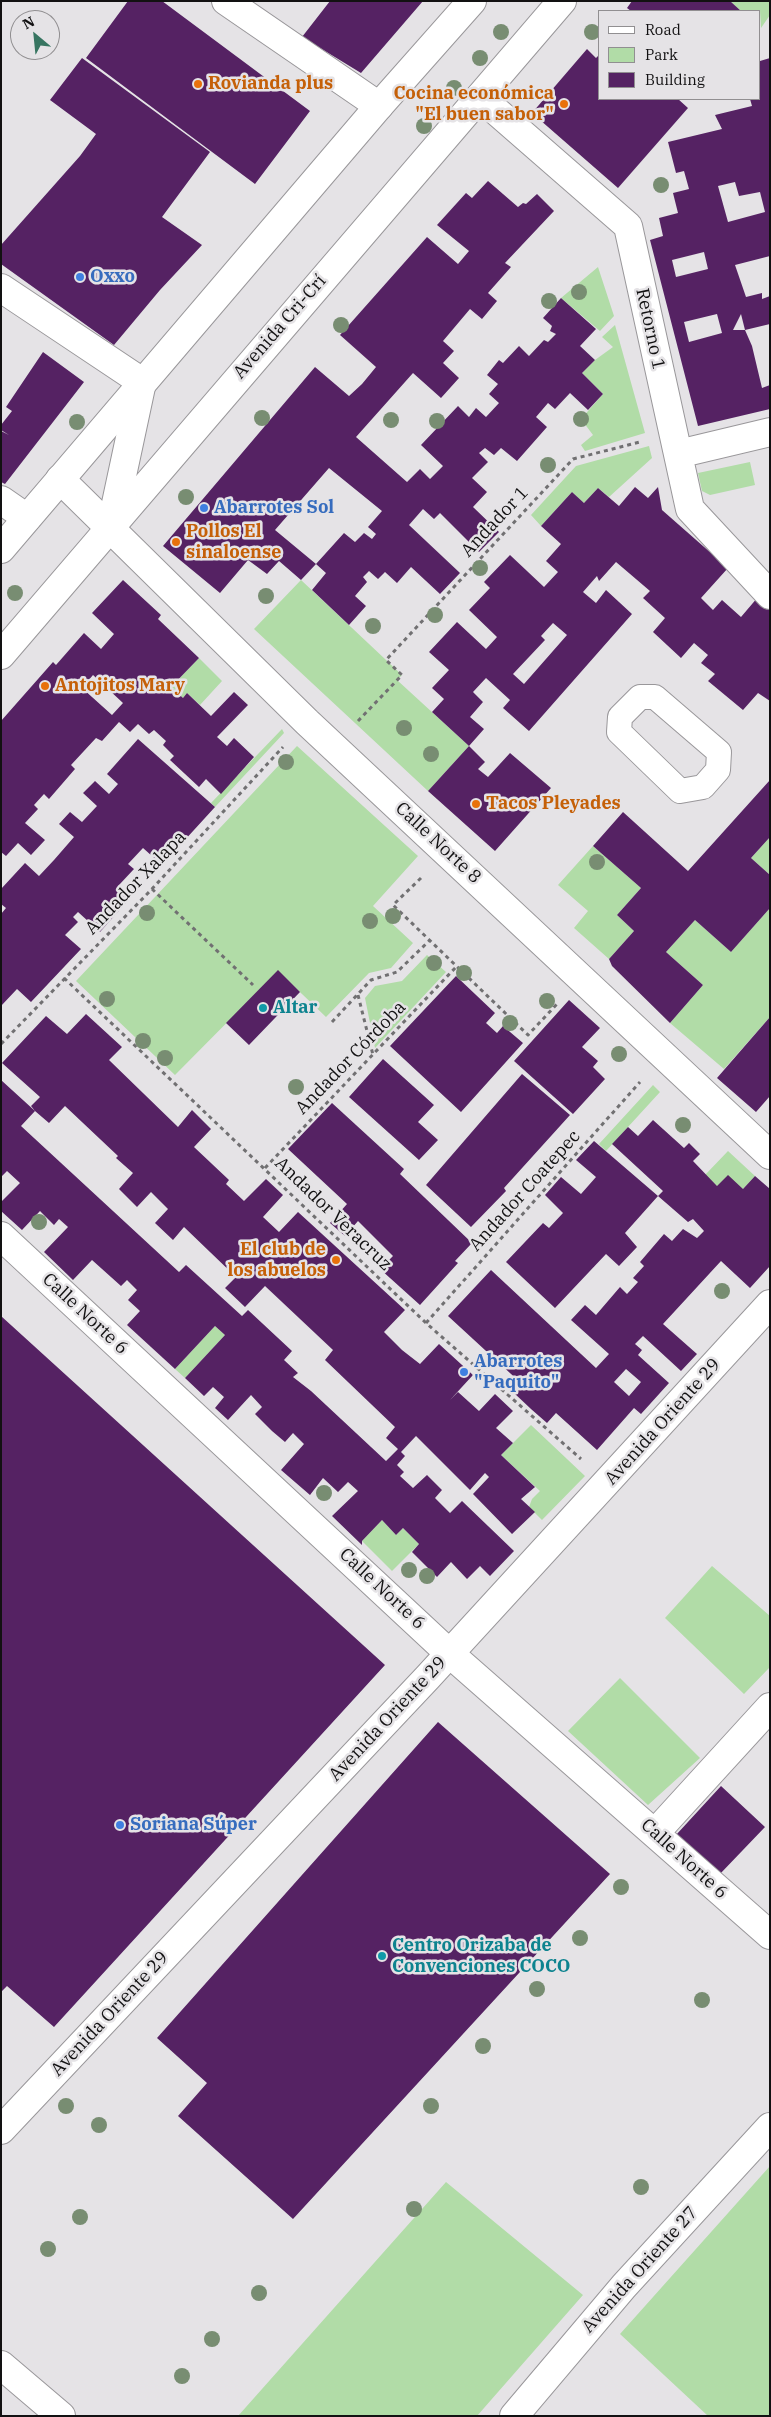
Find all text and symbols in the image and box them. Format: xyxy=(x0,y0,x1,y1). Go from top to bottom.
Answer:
north arrow xyxy=(10,10,60,60)
legend xyxy=(598,10,761,100)
text: N xyxy=(19,12,38,33)
text: Road xyxy=(645,20,681,39)
text: Park xyxy=(645,45,678,64)
text: Building xyxy=(645,70,705,89)
place label: Rovianda plus xyxy=(208,73,333,95)
marker: Rovianda plus xyxy=(192,78,204,90)
place label: Cocina económica "El buen sabor" xyxy=(394,83,554,126)
marker: Cocina económica "El buen sabor" xyxy=(558,98,570,110)
place label: Oxxo xyxy=(90,266,135,288)
marker: Oxxo xyxy=(74,271,86,283)
street label: Avenida Cri-Crí xyxy=(229,271,331,383)
street label: Retorno 1 xyxy=(631,286,669,372)
street label: Andador 1 xyxy=(457,482,533,562)
place label: Abarrotes Sol xyxy=(214,497,334,519)
marker: Abarrotes Sol xyxy=(198,502,210,514)
place label: Pollos El sinaloense xyxy=(186,521,281,564)
marker: Pollos El sinaloense xyxy=(170,536,182,548)
place label: Antojitos Mary xyxy=(55,675,185,697)
marker: Antojitos Mary xyxy=(39,680,51,692)
place label: Tacos Pleyades xyxy=(486,793,621,815)
street label: Calle Norte 8 xyxy=(391,798,485,888)
marker: Tacos Pleyades xyxy=(470,798,482,810)
street label: Andador Xalapa xyxy=(81,827,191,939)
place label: Altar xyxy=(273,997,317,1019)
street label: Andador Córdoba xyxy=(291,997,411,1119)
marker: Altar xyxy=(257,1002,269,1014)
street label: Andador Coatepec xyxy=(465,1126,585,1256)
street label: Andador Veracruz xyxy=(270,1153,396,1275)
place label: El club de los abuelos xyxy=(227,1239,326,1282)
marker: El club de los abuelos xyxy=(330,1254,342,1266)
street label: Calle Norte 6 xyxy=(38,1269,132,1359)
place label: Abarrotes "Paquito" xyxy=(474,1351,562,1394)
street label: Avenida Oriente 29 xyxy=(601,1354,725,1490)
marker: Abarrotes "Paquito" xyxy=(458,1366,470,1378)
street label: Calle Norte 6 xyxy=(335,1544,429,1634)
street label: Avenida Oriente 29 xyxy=(325,1652,451,1786)
place label: Soriana Súper xyxy=(130,1814,257,1836)
street label: Calle Norte 6 xyxy=(636,1814,732,1904)
marker: Soriana Súper xyxy=(114,1819,126,1831)
place label: Centro Orizaba de Convenciones COCO xyxy=(392,1935,570,1978)
street label: Avenida Oriente 29 xyxy=(47,1947,173,2081)
marker: Centro Orizaba de Convenciones COCO xyxy=(376,1950,388,1962)
street label: Avenida Oriente 27 xyxy=(578,2202,702,2338)

